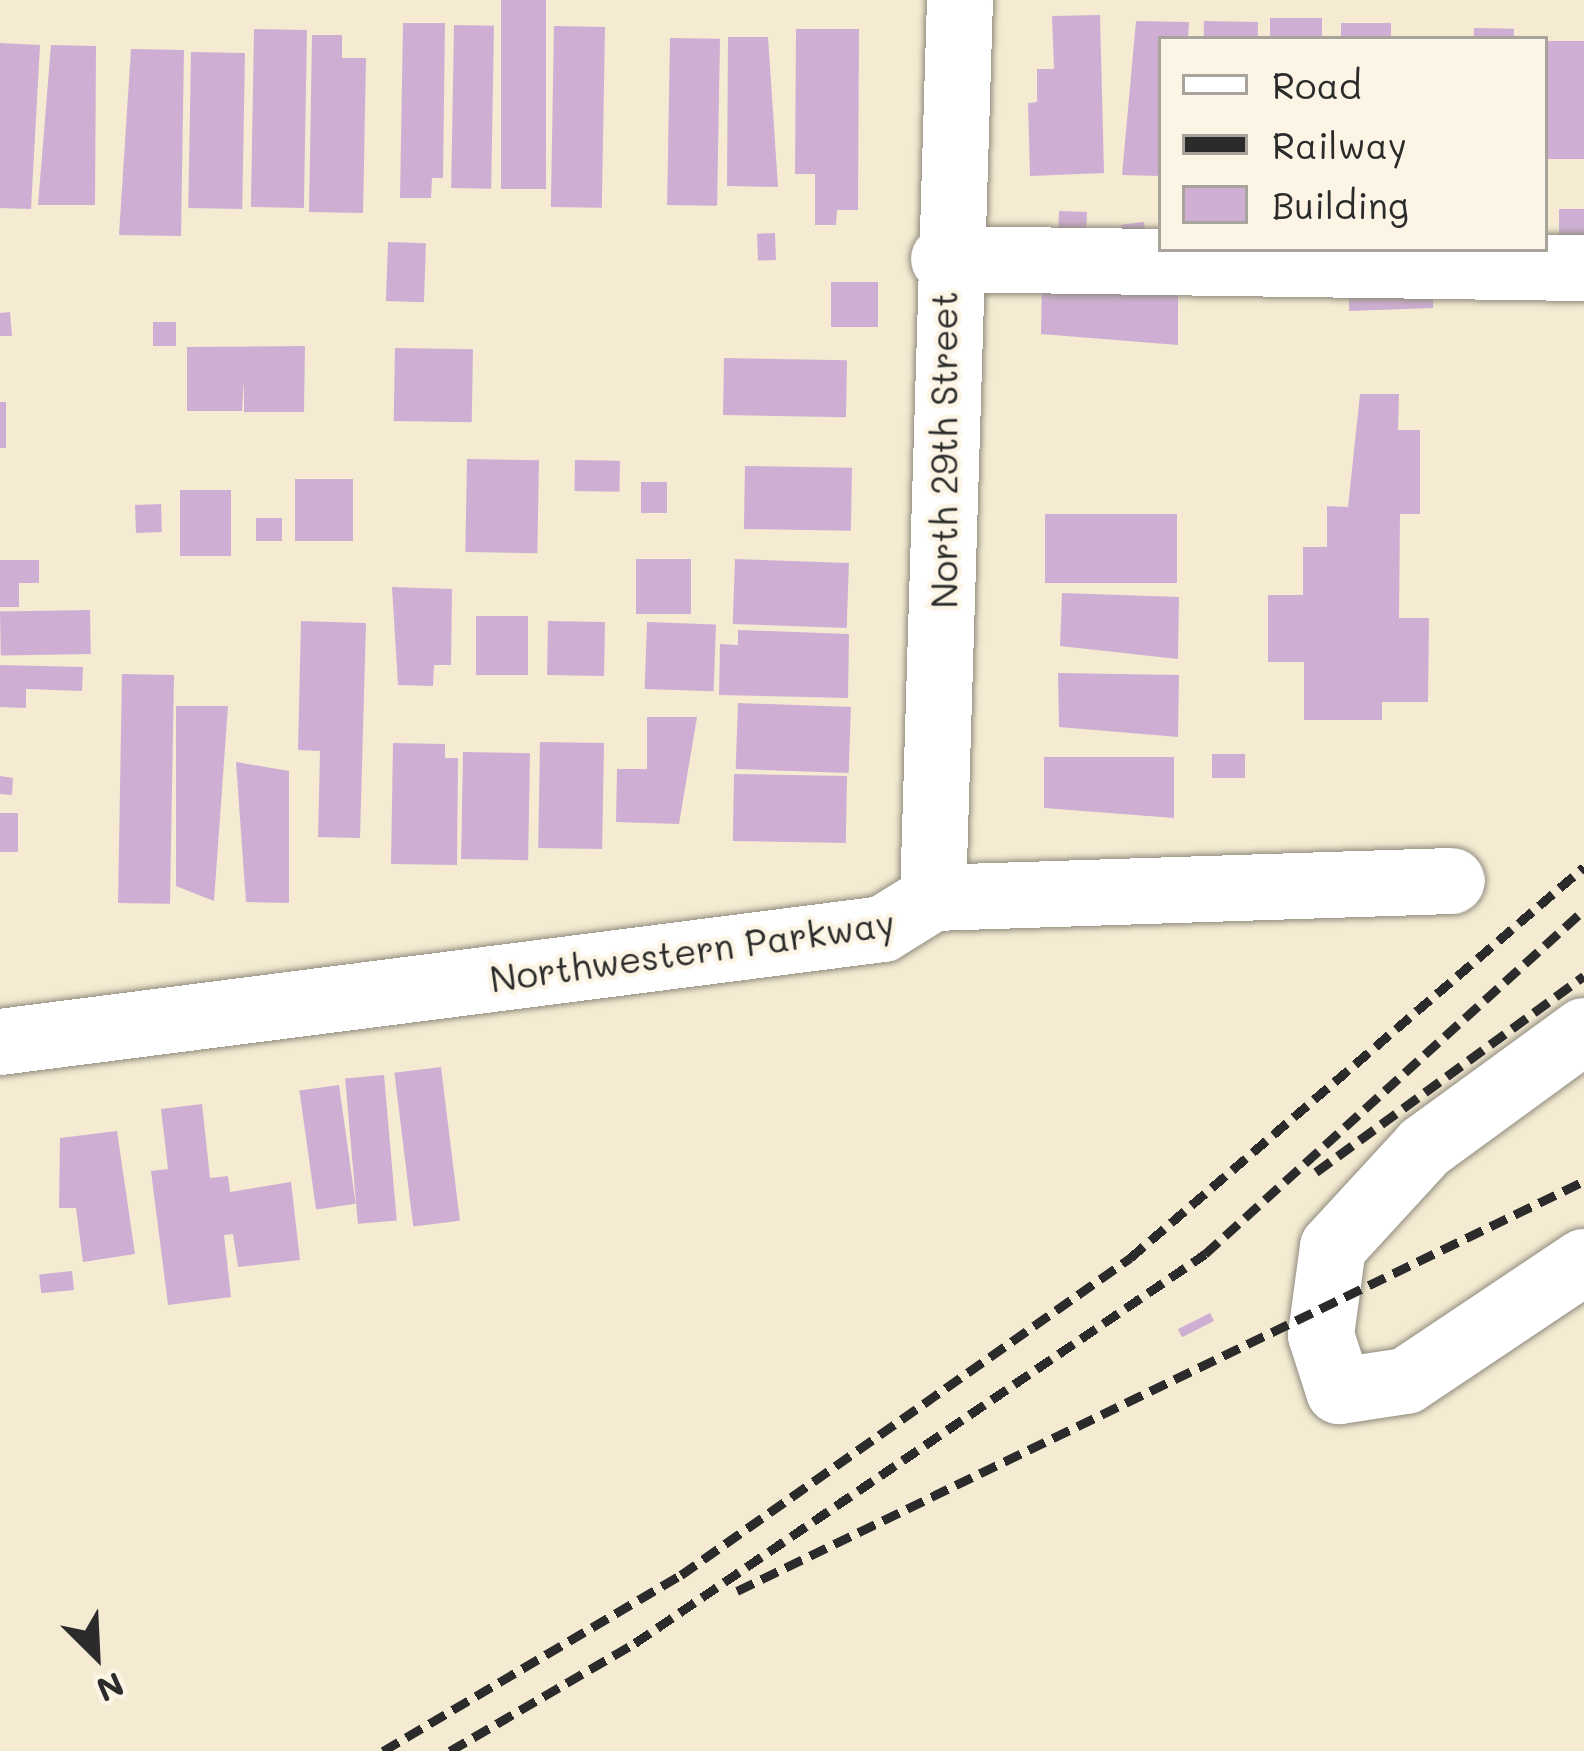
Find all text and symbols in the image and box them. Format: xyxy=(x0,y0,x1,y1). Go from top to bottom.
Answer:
legend xyxy=(1158,36,1548,252)
text: Road xyxy=(1272,61,1362,108)
text: Railway xyxy=(1272,121,1407,168)
text: Building xyxy=(1272,181,1409,228)
street label: North 29th Street xyxy=(921,291,965,609)
street label: Northwestern Parkway xyxy=(487,900,897,1000)
north arrow xyxy=(36,1595,156,1715)
text: N xyxy=(91,1664,131,1713)

